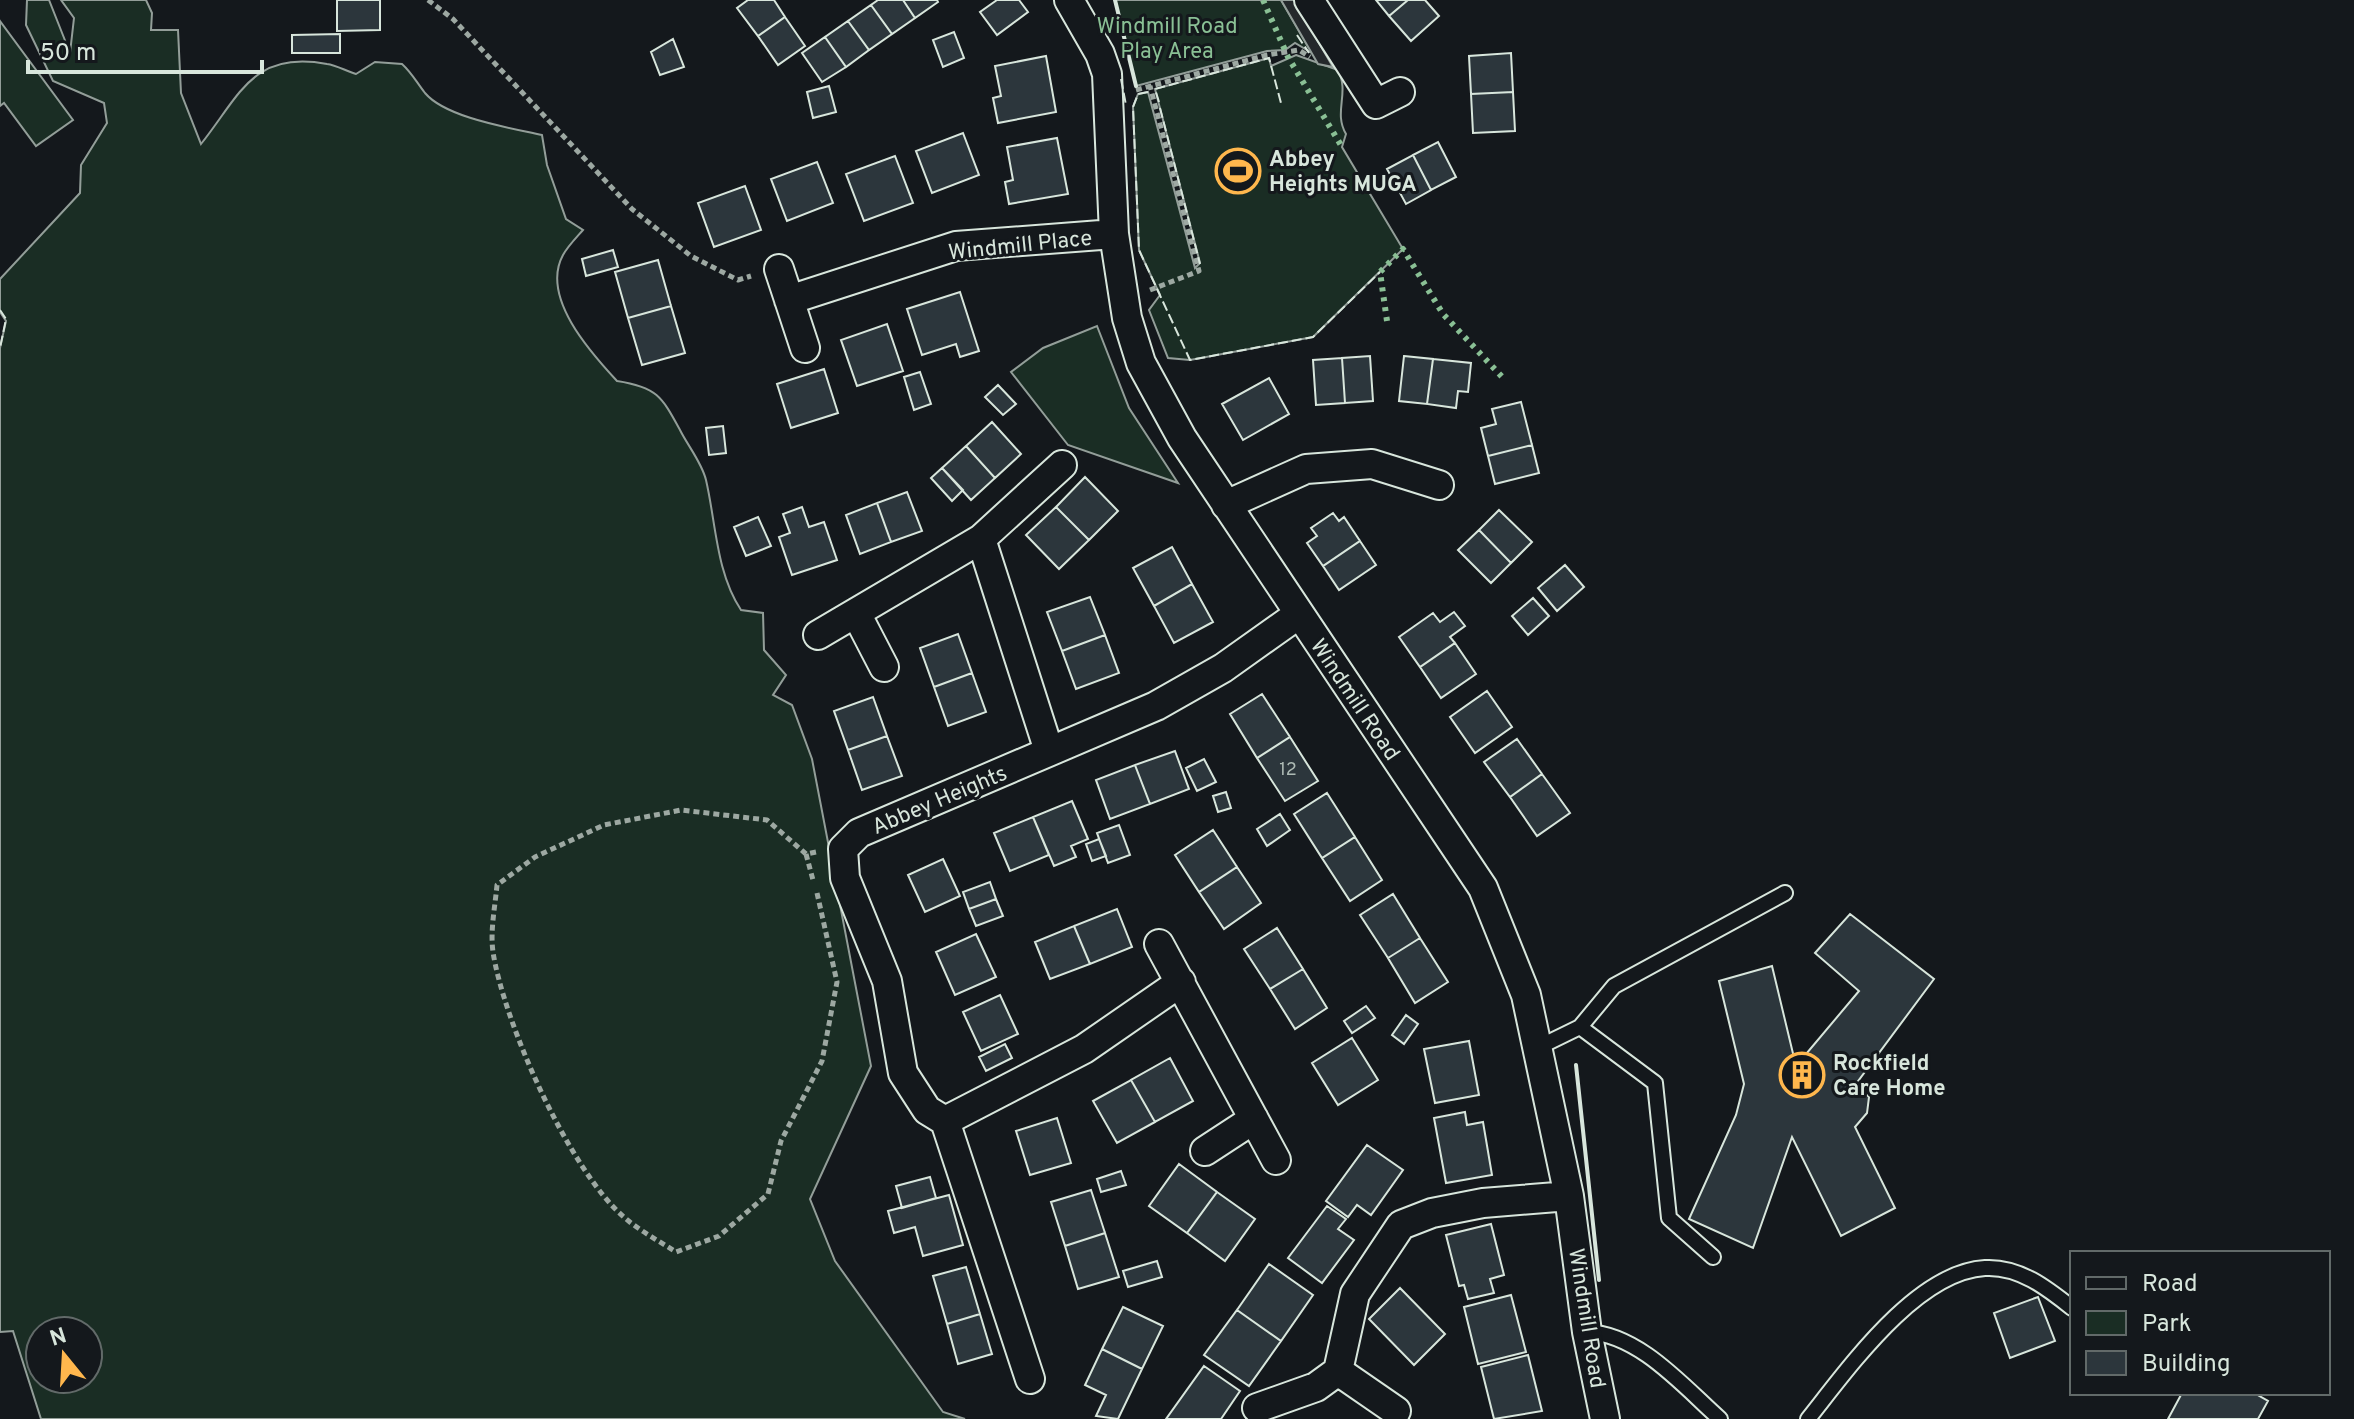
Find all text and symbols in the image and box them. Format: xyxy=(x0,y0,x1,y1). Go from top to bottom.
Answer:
park label: Windmill Road Play Area xyxy=(1097,14,1238,66)
scale bar xyxy=(28,24,262,74)
text: 50 m xyxy=(40,39,96,69)
sports icon: Abbey Heights MUGA xyxy=(1214,147,1262,195)
place label: Abbey Heights MUGA xyxy=(1269,147,1417,199)
street label: Windmill Place xyxy=(947,226,1094,267)
street label: Windmill Road xyxy=(1303,634,1405,766)
house number: 12 xyxy=(1279,759,1297,782)
street label: Abbey Heights xyxy=(868,761,1012,842)
building icon: Rockfield Care Home xyxy=(1778,1051,1826,1099)
place label: Rockfield Care Home xyxy=(1833,1051,1946,1103)
street label: Windmill Road xyxy=(1561,1247,1610,1390)
legend xyxy=(2070,1251,2330,1395)
text: Road xyxy=(2142,1270,2198,1300)
text: Park xyxy=(2142,1310,2192,1340)
north arrow xyxy=(24,1315,104,1395)
text: N xyxy=(47,1323,70,1354)
text: Building xyxy=(2142,1350,2231,1380)

